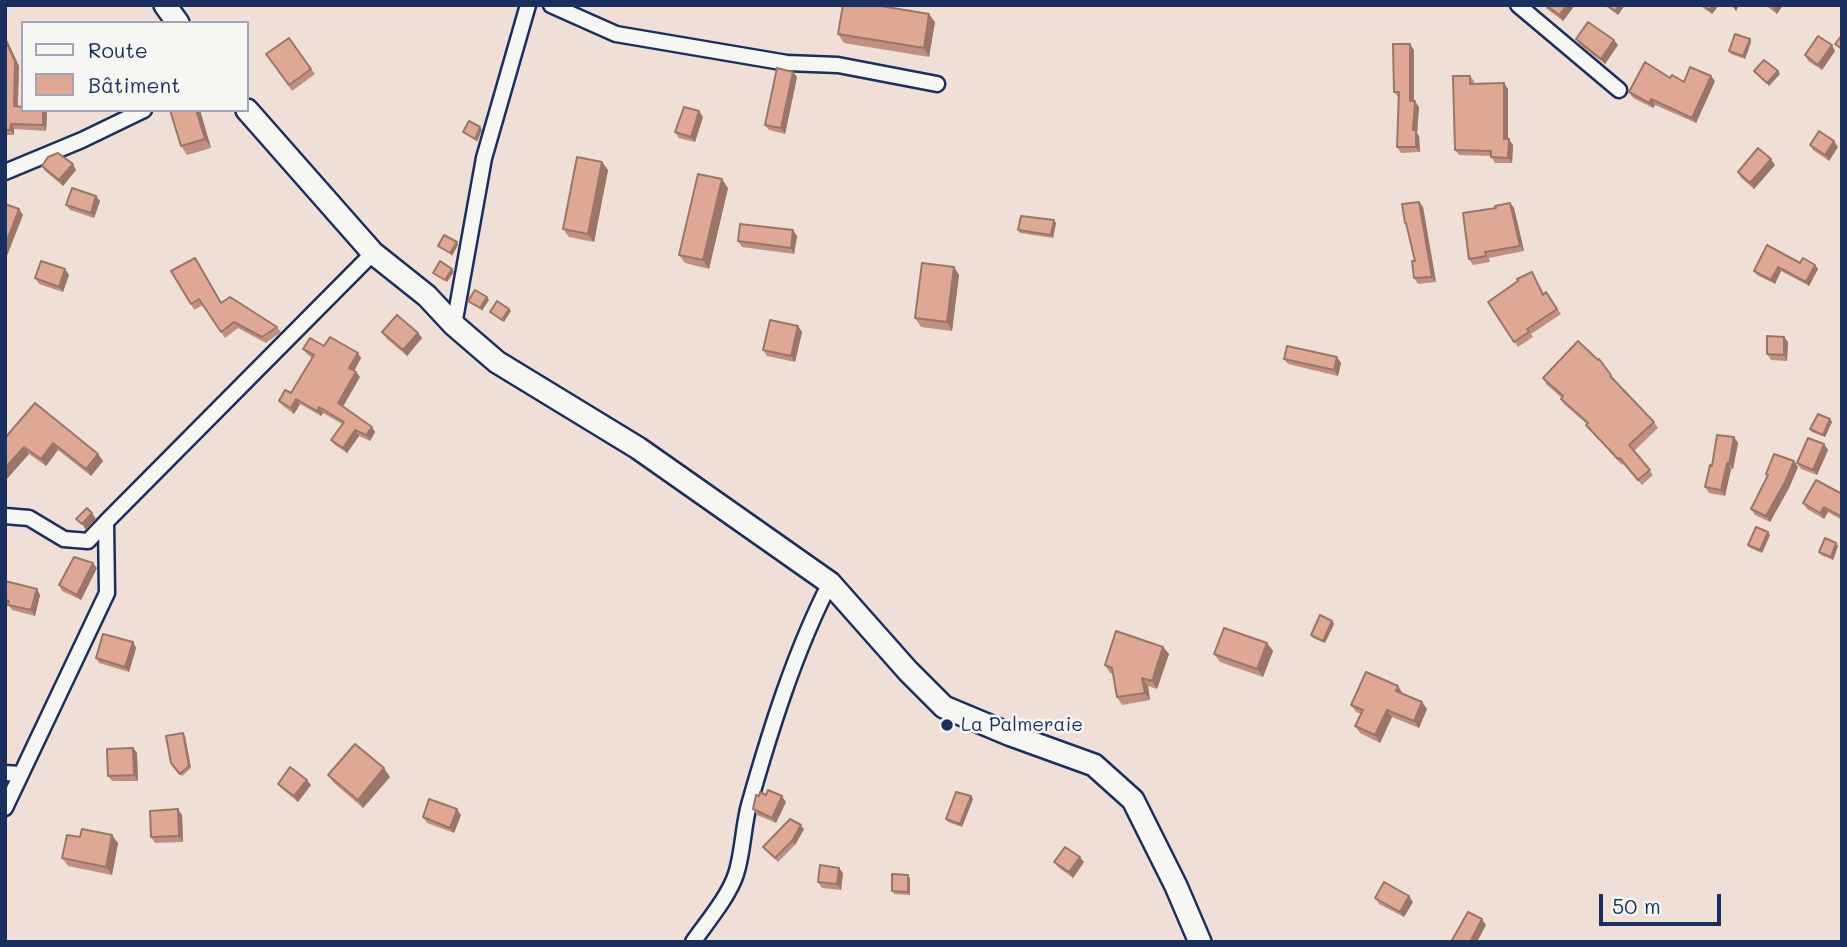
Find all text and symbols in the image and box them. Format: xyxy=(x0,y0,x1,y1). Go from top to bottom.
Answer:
legend xyxy=(21,21,248,112)
text: Route xyxy=(88,36,148,63)
text: Bâtiment xyxy=(88,71,180,98)
place label: La Palmeraie xyxy=(961,714,1083,736)
marker: La Palmeraie xyxy=(939,717,955,733)
scale bar xyxy=(1602,880,1724,924)
text: 50 m xyxy=(1612,892,1661,919)

